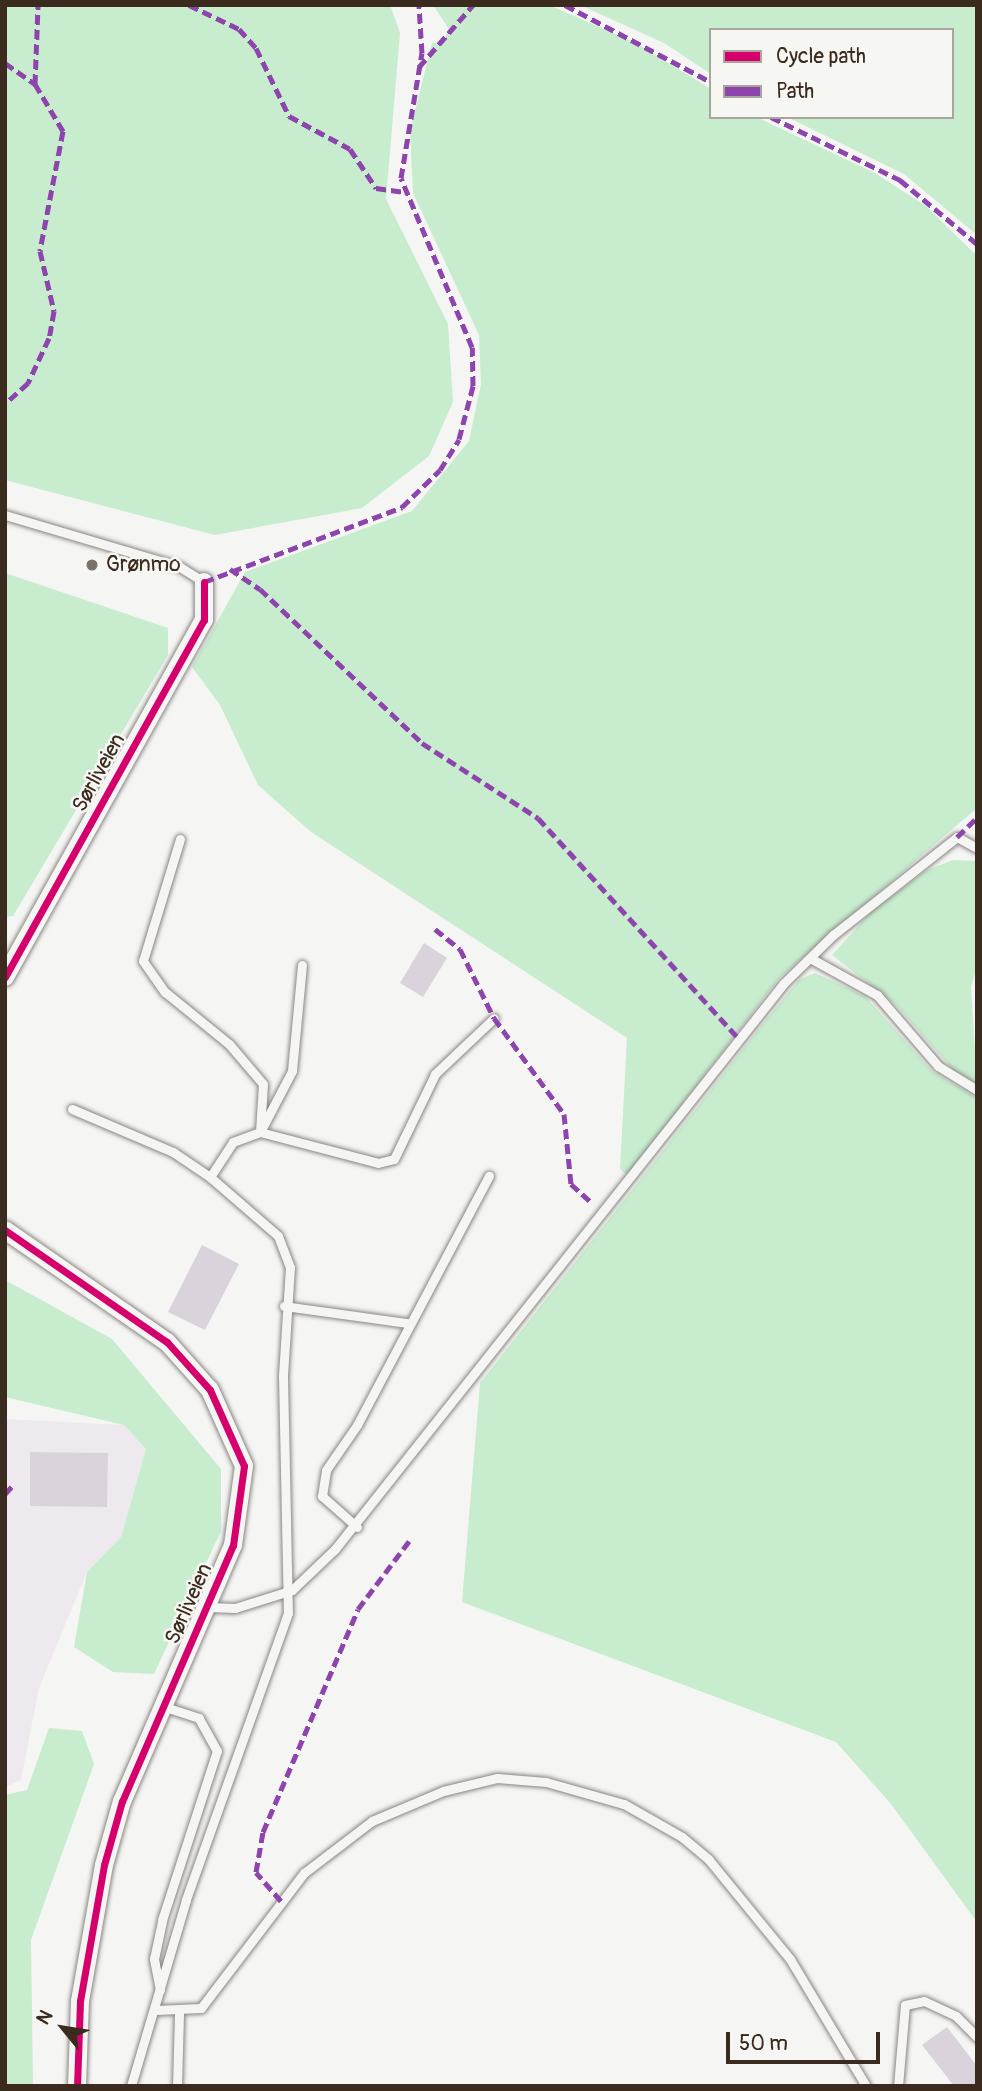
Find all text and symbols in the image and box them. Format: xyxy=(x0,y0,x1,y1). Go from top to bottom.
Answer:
legend xyxy=(709,28,954,119)
text: Cycle path xyxy=(776,43,866,70)
text: Path xyxy=(776,78,814,105)
place label: Grønmo xyxy=(106,552,181,578)
marker: Grønmo xyxy=(84,557,100,573)
street label: Sørliveien xyxy=(67,729,131,817)
street label: Sørliveien xyxy=(160,1560,218,1648)
north arrow xyxy=(28,1993,98,2063)
text: N xyxy=(31,2006,58,2029)
scale bar xyxy=(730,2018,884,2062)
text: 50 m xyxy=(739,2030,788,2057)

